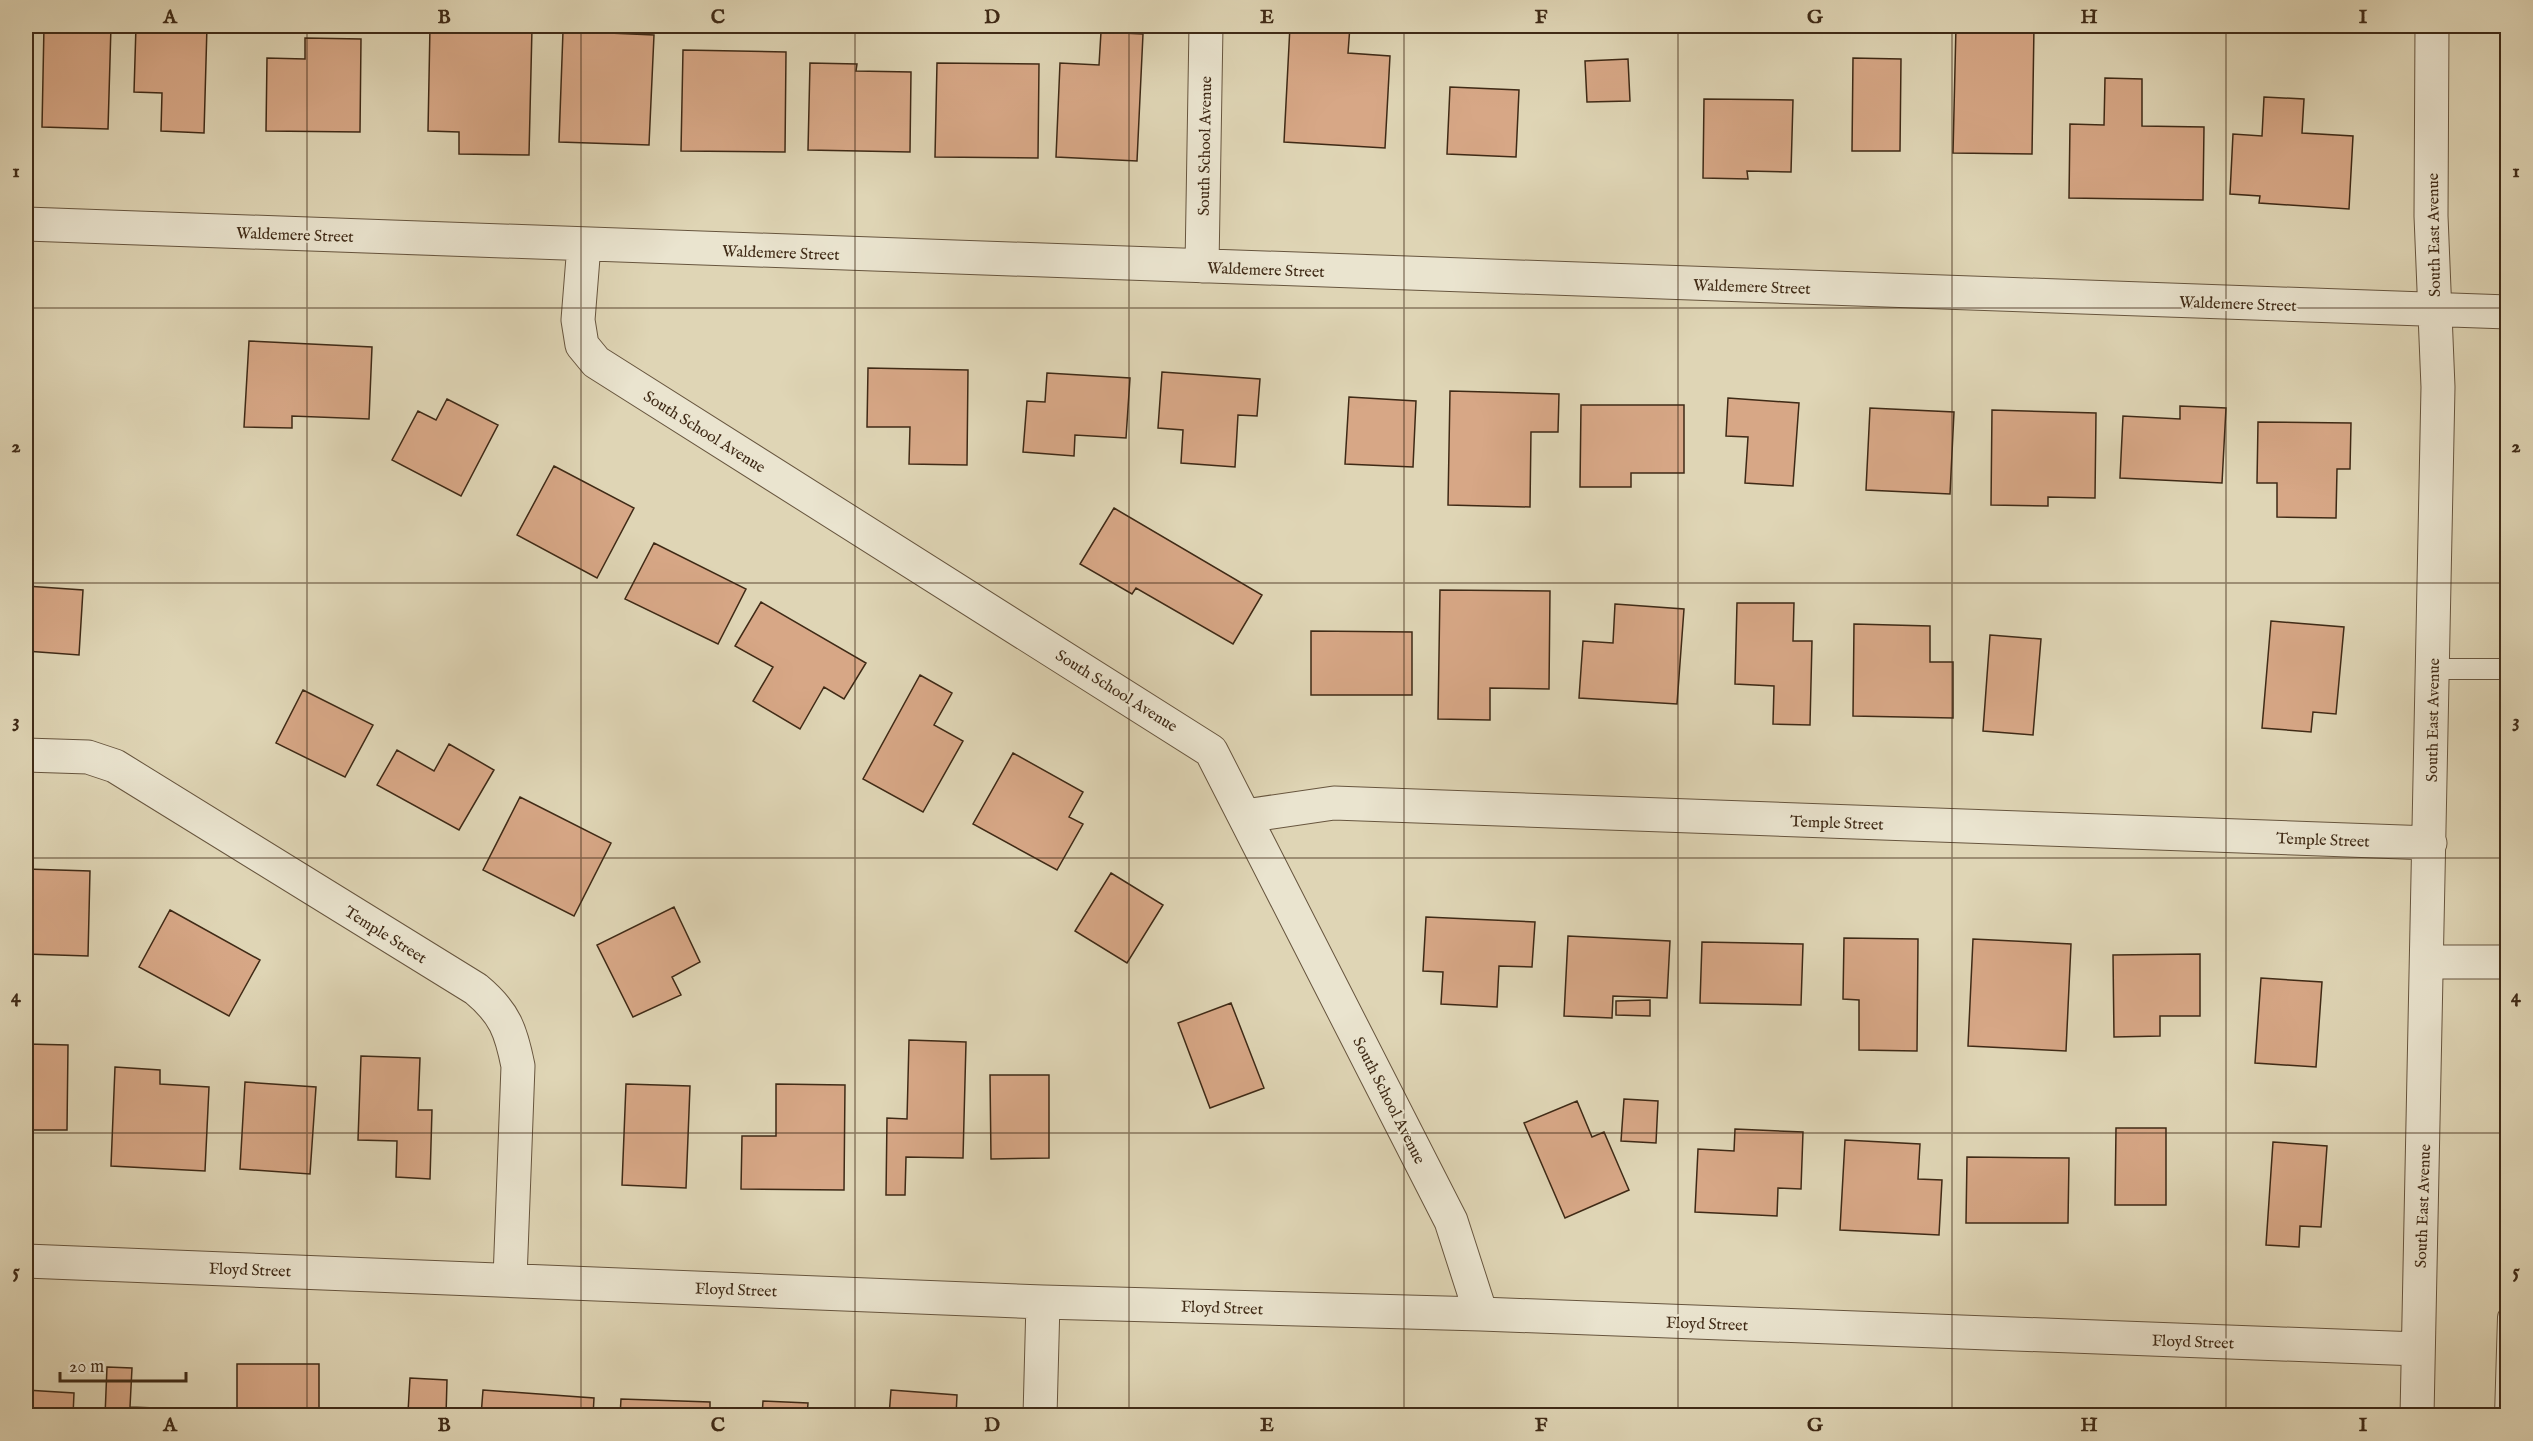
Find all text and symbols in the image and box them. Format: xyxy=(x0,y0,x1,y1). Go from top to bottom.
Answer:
text: A xyxy=(162,5,178,30)
text: B xyxy=(437,5,451,30)
text: C xyxy=(711,5,725,30)
text: D xyxy=(984,5,1000,30)
text: E xyxy=(1260,5,1274,30)
text: F xyxy=(1535,5,1548,30)
text: G xyxy=(1807,5,1824,30)
text: H xyxy=(2080,5,2098,30)
text: I xyxy=(2359,5,2368,30)
street label: South School Avenue xyxy=(1195,76,1217,216)
text: 1 xyxy=(12,159,20,184)
text: 1 xyxy=(2512,159,2520,184)
street label: South East Avenue xyxy=(2424,173,2446,297)
street label: Waldemere Street xyxy=(236,224,354,248)
street label: Waldemere Street xyxy=(722,242,840,266)
street label: Waldemere Street xyxy=(1207,259,1325,283)
street label: Waldemere Street xyxy=(1693,276,1811,300)
street label: Waldemere Street xyxy=(2179,293,2297,317)
street label: South School Avenue xyxy=(639,387,769,478)
text: 2 xyxy=(11,434,21,459)
text: 2 xyxy=(2511,434,2521,459)
street label: South School Avenue xyxy=(1051,646,1181,737)
street label: South East Avenue xyxy=(2423,658,2445,782)
text: 3 xyxy=(12,709,20,734)
text: 3 xyxy=(2512,709,2520,734)
street label: Temple Street xyxy=(1790,812,1884,836)
street label: Temple Street xyxy=(2276,829,2370,853)
street label: Temple Street xyxy=(340,902,430,969)
text: 4 xyxy=(11,984,22,1009)
text: 4 xyxy=(2511,984,2522,1009)
street label: South School Avenue xyxy=(1348,1034,1429,1168)
street label: South East Avenue xyxy=(2412,1144,2436,1268)
text: 5 xyxy=(12,1259,20,1284)
text: 5 xyxy=(2512,1259,2520,1284)
street label: Floyd Street xyxy=(208,1260,292,1282)
street label: Floyd Street xyxy=(694,1280,778,1302)
street label: Floyd Street xyxy=(1180,1298,1264,1320)
street label: Floyd Street xyxy=(1665,1314,1749,1336)
street label: Floyd Street xyxy=(2151,1332,2235,1354)
scale bar xyxy=(60,1345,186,1383)
text: 20 m xyxy=(69,1356,104,1379)
text: A xyxy=(162,1413,178,1438)
text: B xyxy=(437,1413,451,1438)
text: C xyxy=(711,1413,725,1438)
text: D xyxy=(984,1413,1000,1438)
text: E xyxy=(1260,1413,1274,1438)
text: F xyxy=(1535,1413,1548,1438)
text: G xyxy=(1807,1413,1824,1438)
text: H xyxy=(2080,1413,2098,1438)
text: I xyxy=(2359,1413,2368,1438)

